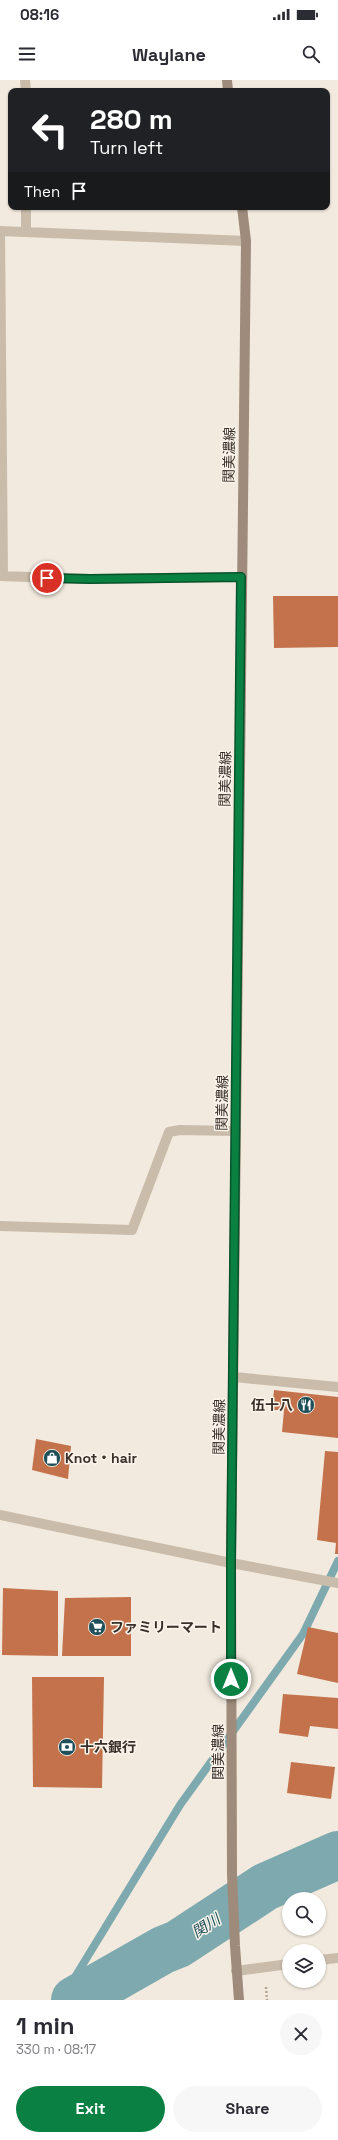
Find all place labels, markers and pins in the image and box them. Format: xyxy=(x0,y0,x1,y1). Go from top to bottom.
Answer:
pin xyxy=(30,561,64,595)
restaurant icon: 伍十八 xyxy=(296,1395,316,1415)
place label: 伍十八 xyxy=(251,1396,293,1414)
shop icon: Knot・hair xyxy=(42,1448,62,1468)
place label: Knot・hair xyxy=(65,1449,138,1467)
supermarket icon: ファミリーマート xyxy=(87,1617,107,1637)
place label: ファミリーマート xyxy=(110,1618,222,1636)
bank icon: 十六銀行 xyxy=(57,1737,77,1757)
place label: 十六銀行 xyxy=(80,1738,136,1756)

